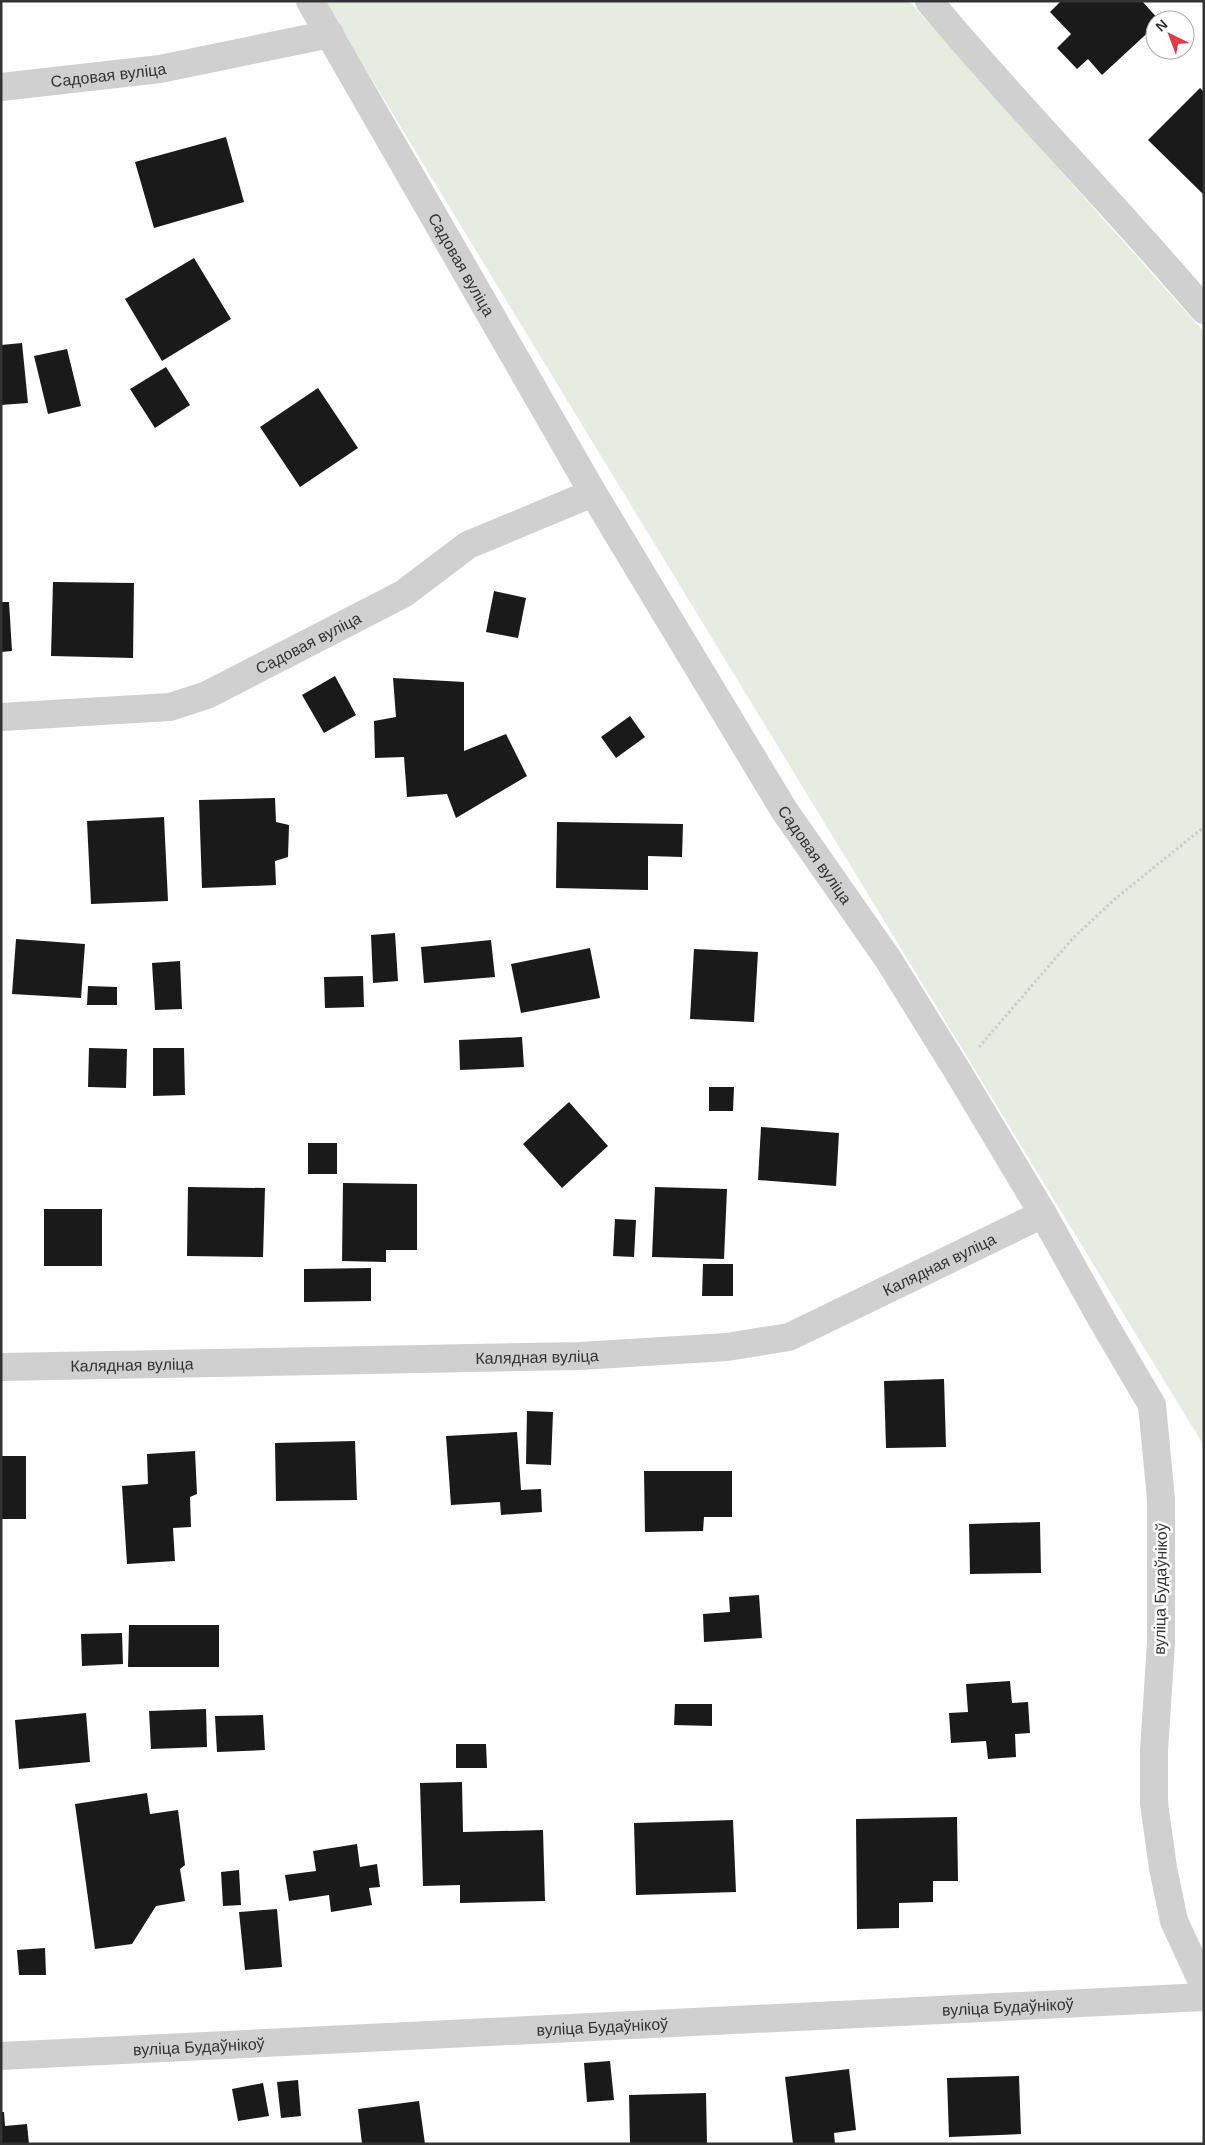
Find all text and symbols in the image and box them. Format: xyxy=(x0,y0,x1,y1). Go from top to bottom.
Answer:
north arrow xyxy=(1145,10,1195,60)
text: N xyxy=(1152,16,1170,35)
street label: Садовая вуліца xyxy=(50,60,168,90)
street label: Садовая вуліца xyxy=(425,210,497,319)
street label: Садовая вуліца xyxy=(253,609,364,677)
street label: Садовая вуліца xyxy=(775,802,855,907)
street label: Калядная вуліца xyxy=(880,1230,999,1299)
street label: Калядная вуліца xyxy=(475,1347,599,1367)
street label: Калядная вуліца xyxy=(70,1355,194,1375)
street label: вуліца Будаўнікоў xyxy=(1151,1523,1170,1655)
street label: вуліца Будаўнікоў xyxy=(942,1995,1074,2019)
street label: вуліца Будаўнікоў xyxy=(536,2015,668,2039)
street label: вуліца Будаўнікоў xyxy=(133,2035,265,2059)

